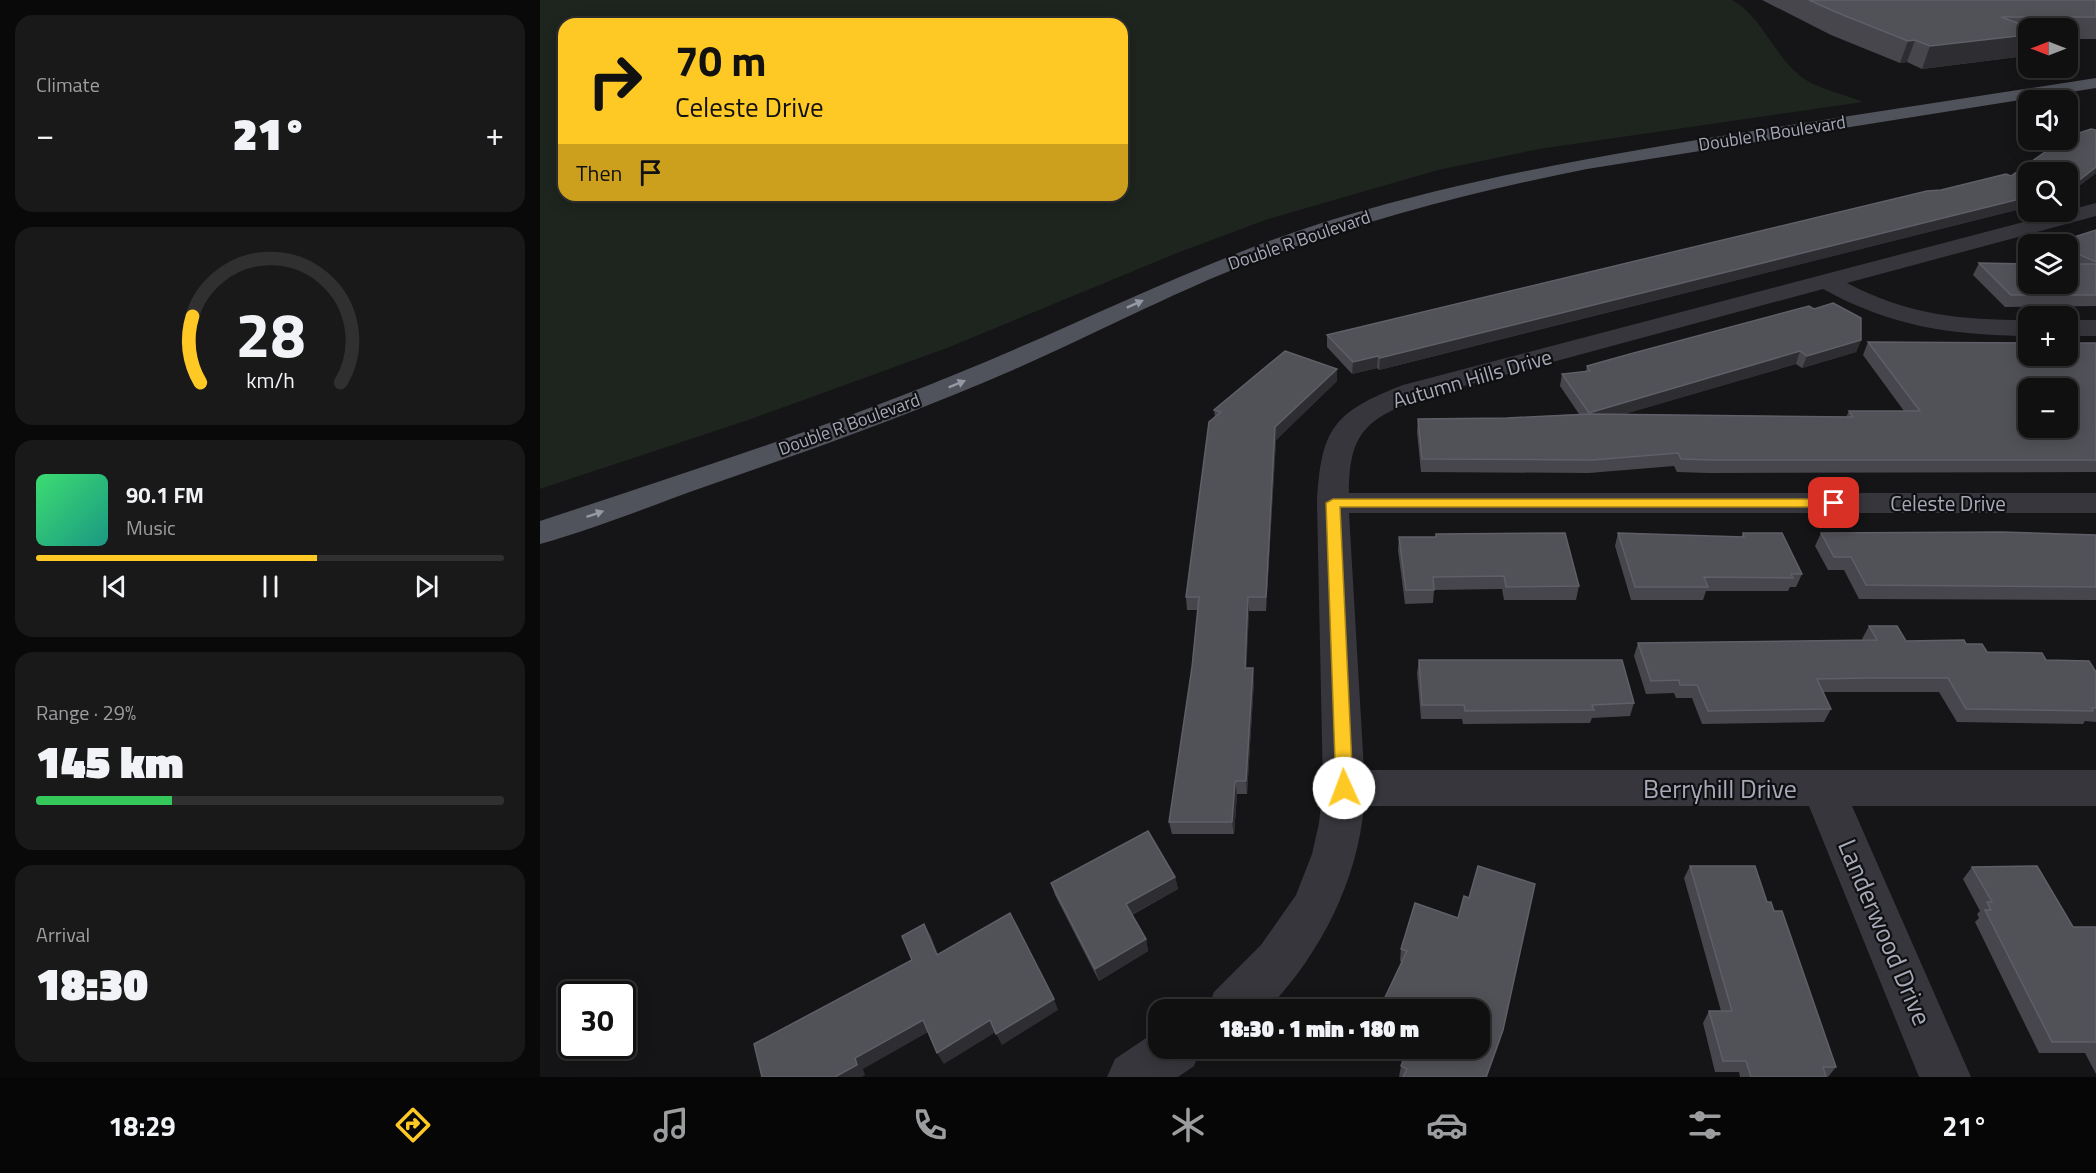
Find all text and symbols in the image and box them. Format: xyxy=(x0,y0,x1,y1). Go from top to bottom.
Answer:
north arrow xyxy=(2018,18,2078,78)
map controls xyxy=(2018,18,2078,438)
text: 70 m xyxy=(675,28,767,92)
icon: right xyxy=(576,42,654,120)
text: Climate xyxy=(36,69,100,100)
text: Celeste Drive xyxy=(675,86,824,127)
button: sound xyxy=(2018,90,2078,150)
text: 21° xyxy=(233,99,307,167)
street label: Double R Boulevard xyxy=(1696,108,1848,158)
text: − xyxy=(36,109,54,159)
text: + xyxy=(486,109,504,159)
text: Then xyxy=(576,156,622,190)
icon: arrive xyxy=(634,156,667,189)
button: search xyxy=(2018,162,2078,222)
street label: Double R Boulevard xyxy=(1224,203,1374,277)
button: layers xyxy=(2018,234,2078,294)
text: 28 xyxy=(235,286,305,381)
one-way arrow xyxy=(1126,300,1143,309)
button: + xyxy=(2018,306,2078,366)
street label: Autumn Hills Drive xyxy=(1389,340,1555,416)
text: km/h xyxy=(246,365,294,397)
one-way arrow xyxy=(948,378,966,388)
button: − xyxy=(2018,378,2078,438)
street label: Double R Boulevard xyxy=(775,386,923,462)
pin xyxy=(1808,477,1859,528)
text: 90.1 FM xyxy=(126,478,204,512)
icon: arrive xyxy=(1817,486,1850,519)
street label: Celeste Drive xyxy=(1890,487,2006,519)
one-way arrow xyxy=(586,508,604,518)
text: Music xyxy=(126,512,176,543)
icon: previous xyxy=(98,570,131,603)
icon: pause xyxy=(254,570,287,603)
icon: next xyxy=(410,570,443,603)
text: Range · 29% xyxy=(36,697,136,728)
text: 145 km xyxy=(36,727,184,795)
position arrow xyxy=(1312,756,1376,820)
street label: Berryhill Drive xyxy=(1643,769,1797,808)
street label: Landerwood Drive xyxy=(1828,833,1942,1031)
text: Arrival xyxy=(36,919,90,950)
text: 18:30 xyxy=(36,949,148,1017)
speed limit sign: 30 xyxy=(558,981,636,1059)
text: 18:30 · 1 min · 180 m xyxy=(1219,1012,1419,1046)
icon: directions xyxy=(392,1104,434,1146)
icon: music xyxy=(650,1104,692,1146)
icon: phone xyxy=(909,1104,951,1146)
icon: climate xyxy=(1167,1104,1209,1146)
icon: car xyxy=(1426,1104,1468,1146)
icon: filters xyxy=(1684,1104,1726,1146)
text: 18:29 xyxy=(108,1105,176,1146)
text: 21° xyxy=(1942,1105,1988,1146)

